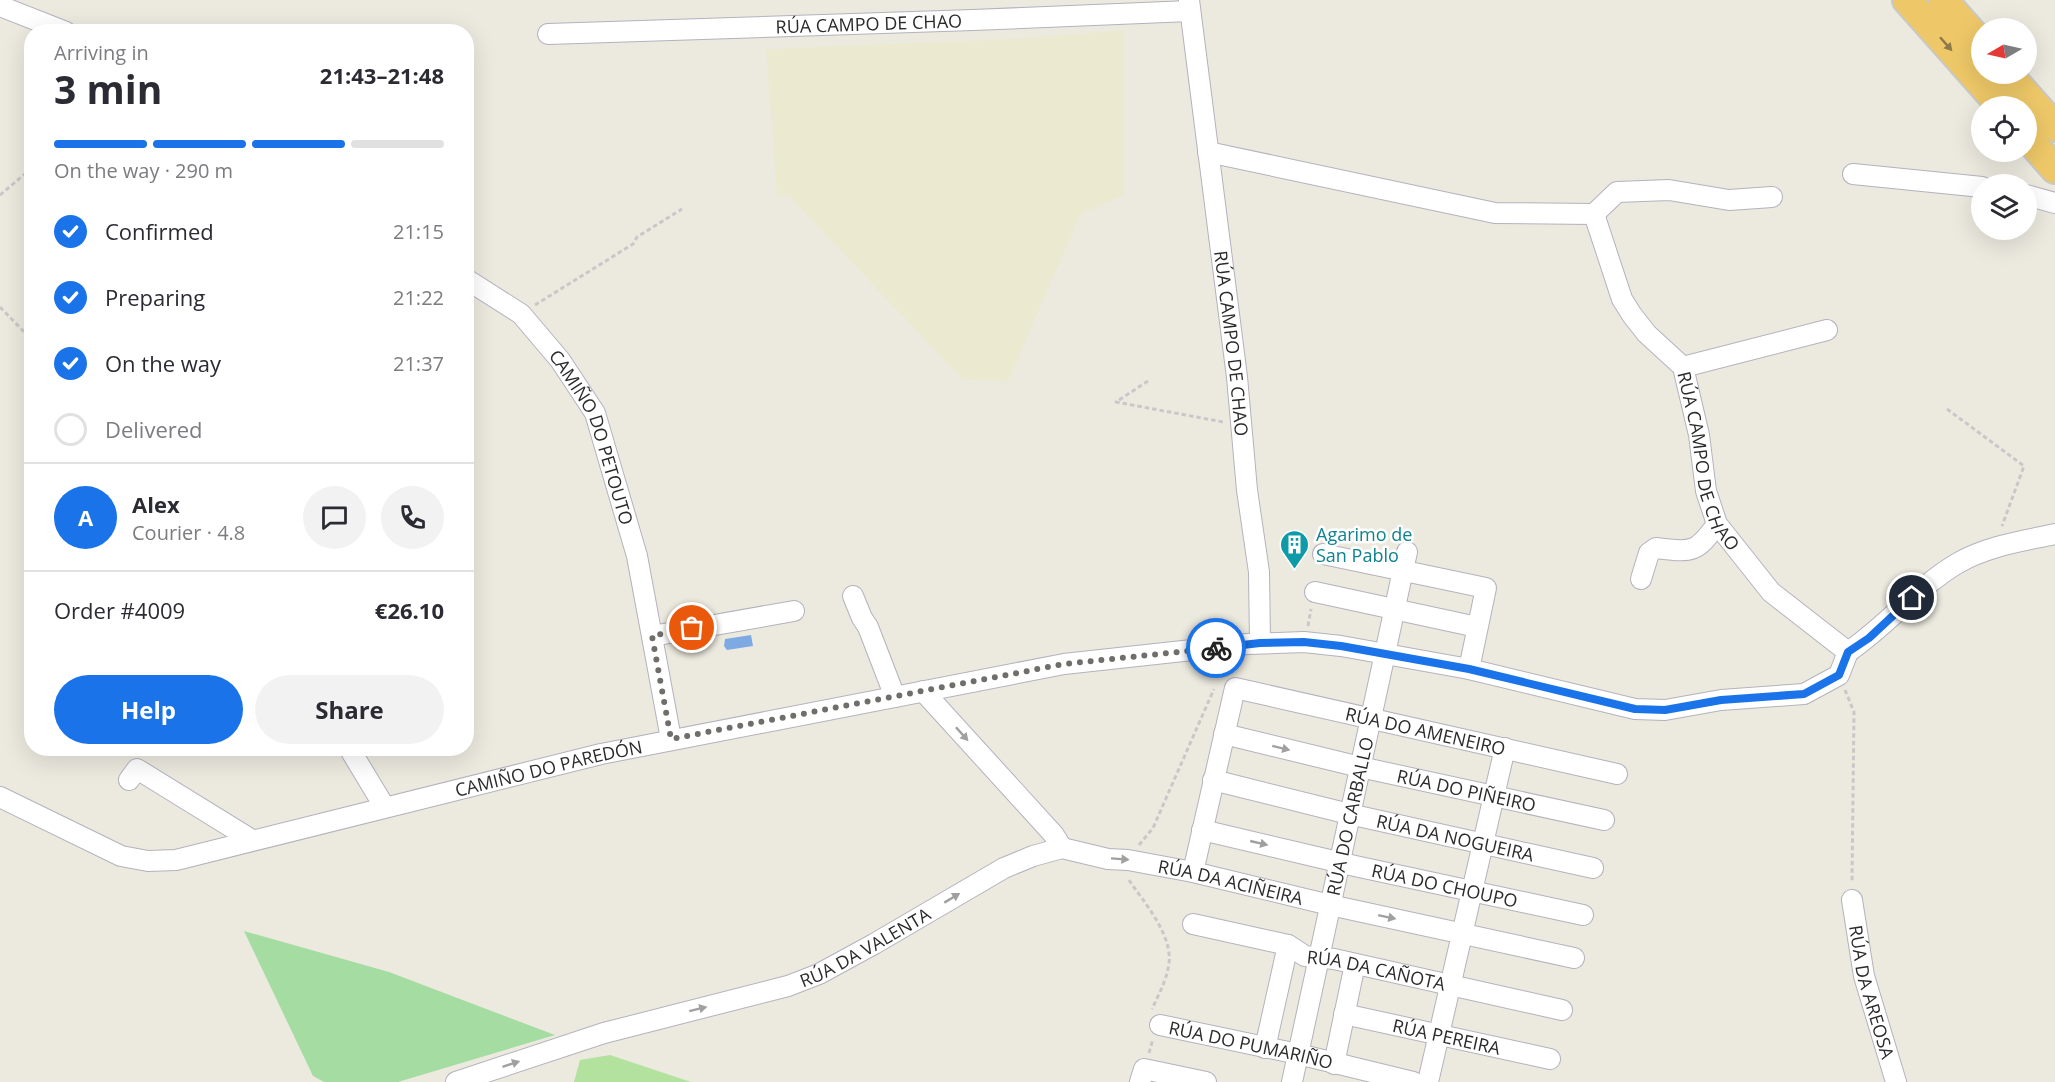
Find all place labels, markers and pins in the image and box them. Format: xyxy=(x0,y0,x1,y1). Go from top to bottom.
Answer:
place label: Agarimo de San Pablo xyxy=(1316,522,1412,567)
building icon: Agarimo de San Pablo xyxy=(1279,528,1311,570)
pin xyxy=(1886,572,1937,623)
pin xyxy=(666,602,717,653)

